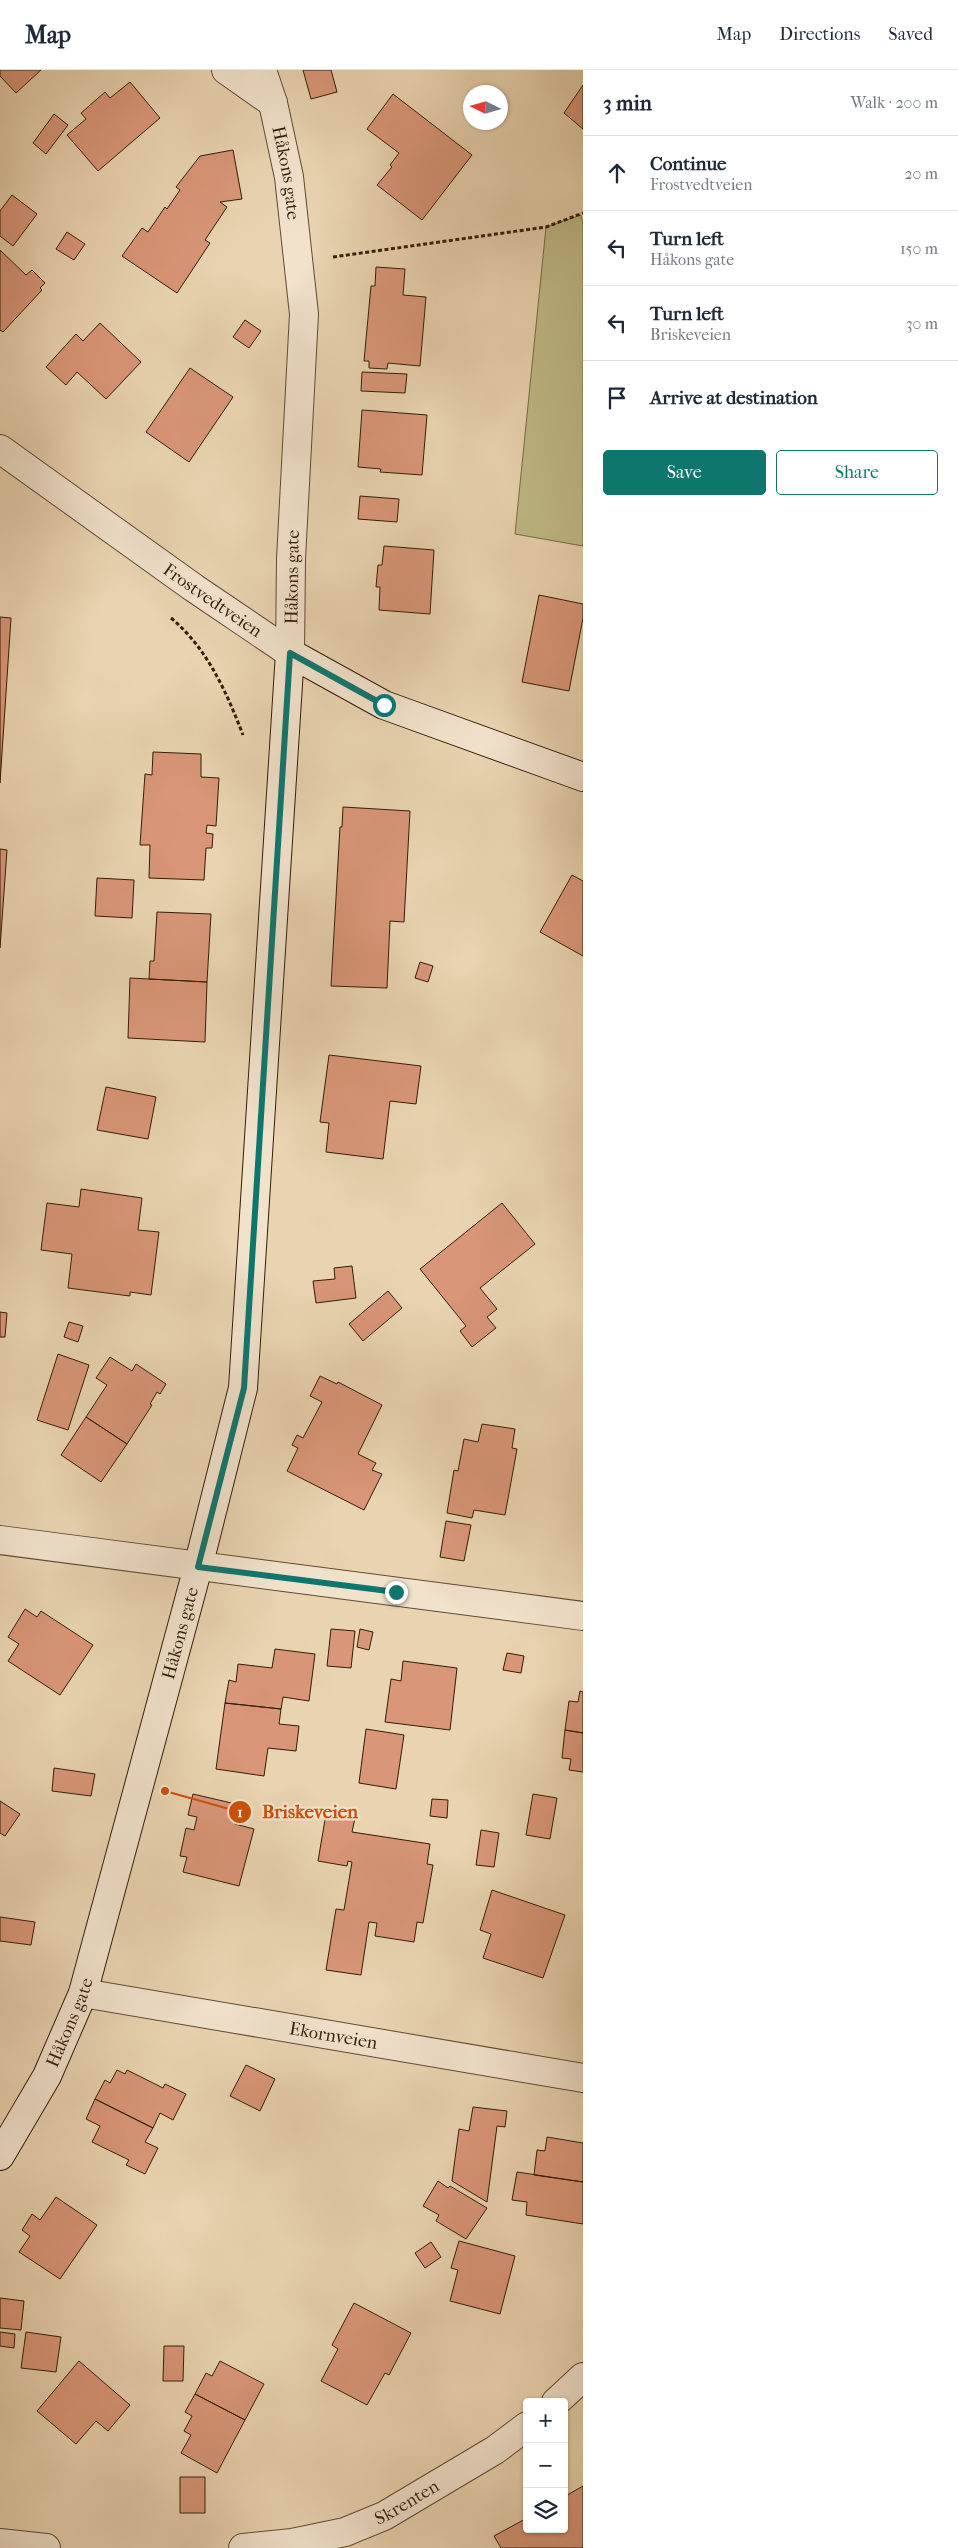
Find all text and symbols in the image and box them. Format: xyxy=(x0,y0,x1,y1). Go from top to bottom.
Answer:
text: Map xyxy=(25,21,71,49)
text: Map xyxy=(717,24,751,45)
text: Directions xyxy=(779,24,860,45)
text: Saved xyxy=(888,24,933,45)
north arrow xyxy=(463,85,508,130)
text: 3 min xyxy=(603,91,652,115)
text: Walk · 200 m xyxy=(851,93,938,112)
street label: Håkons gate xyxy=(267,124,304,221)
text: Continue xyxy=(650,153,726,175)
icon: ahead xyxy=(603,159,631,187)
text: 20 m xyxy=(904,164,938,183)
text: Frostvedtveien xyxy=(650,175,752,194)
text: Turn left xyxy=(650,228,724,250)
icon: left xyxy=(603,234,631,262)
text: 150 m xyxy=(900,239,938,258)
text: Håkons gate xyxy=(650,250,734,269)
text: Turn left xyxy=(650,303,724,325)
icon: left xyxy=(603,309,631,337)
text: 30 m xyxy=(906,314,938,333)
text: Briskeveien xyxy=(650,325,731,344)
icon: arrive xyxy=(603,384,631,412)
text: Arrive at destination xyxy=(650,387,818,409)
button: Save xyxy=(603,450,766,495)
button: Share xyxy=(776,450,938,495)
street label: Håkons gate xyxy=(281,529,304,625)
street label: Frostvedtveien xyxy=(159,559,266,642)
route start xyxy=(373,694,396,717)
route end xyxy=(385,1581,408,1604)
street label: Håkons gate xyxy=(158,1585,203,1682)
callout: Briskeveien xyxy=(227,1795,368,1829)
text: Briskeveien xyxy=(262,1801,359,1823)
text: 1 xyxy=(237,1803,243,1821)
street label: Håkons gate xyxy=(42,1976,98,2070)
street label: Ekornveien xyxy=(288,2018,379,2054)
map controls xyxy=(523,2398,568,2533)
button: + xyxy=(523,2398,568,2443)
button: − xyxy=(523,2443,568,2488)
street label: Skrenten xyxy=(372,2475,443,2530)
button: layers xyxy=(523,2488,568,2533)

